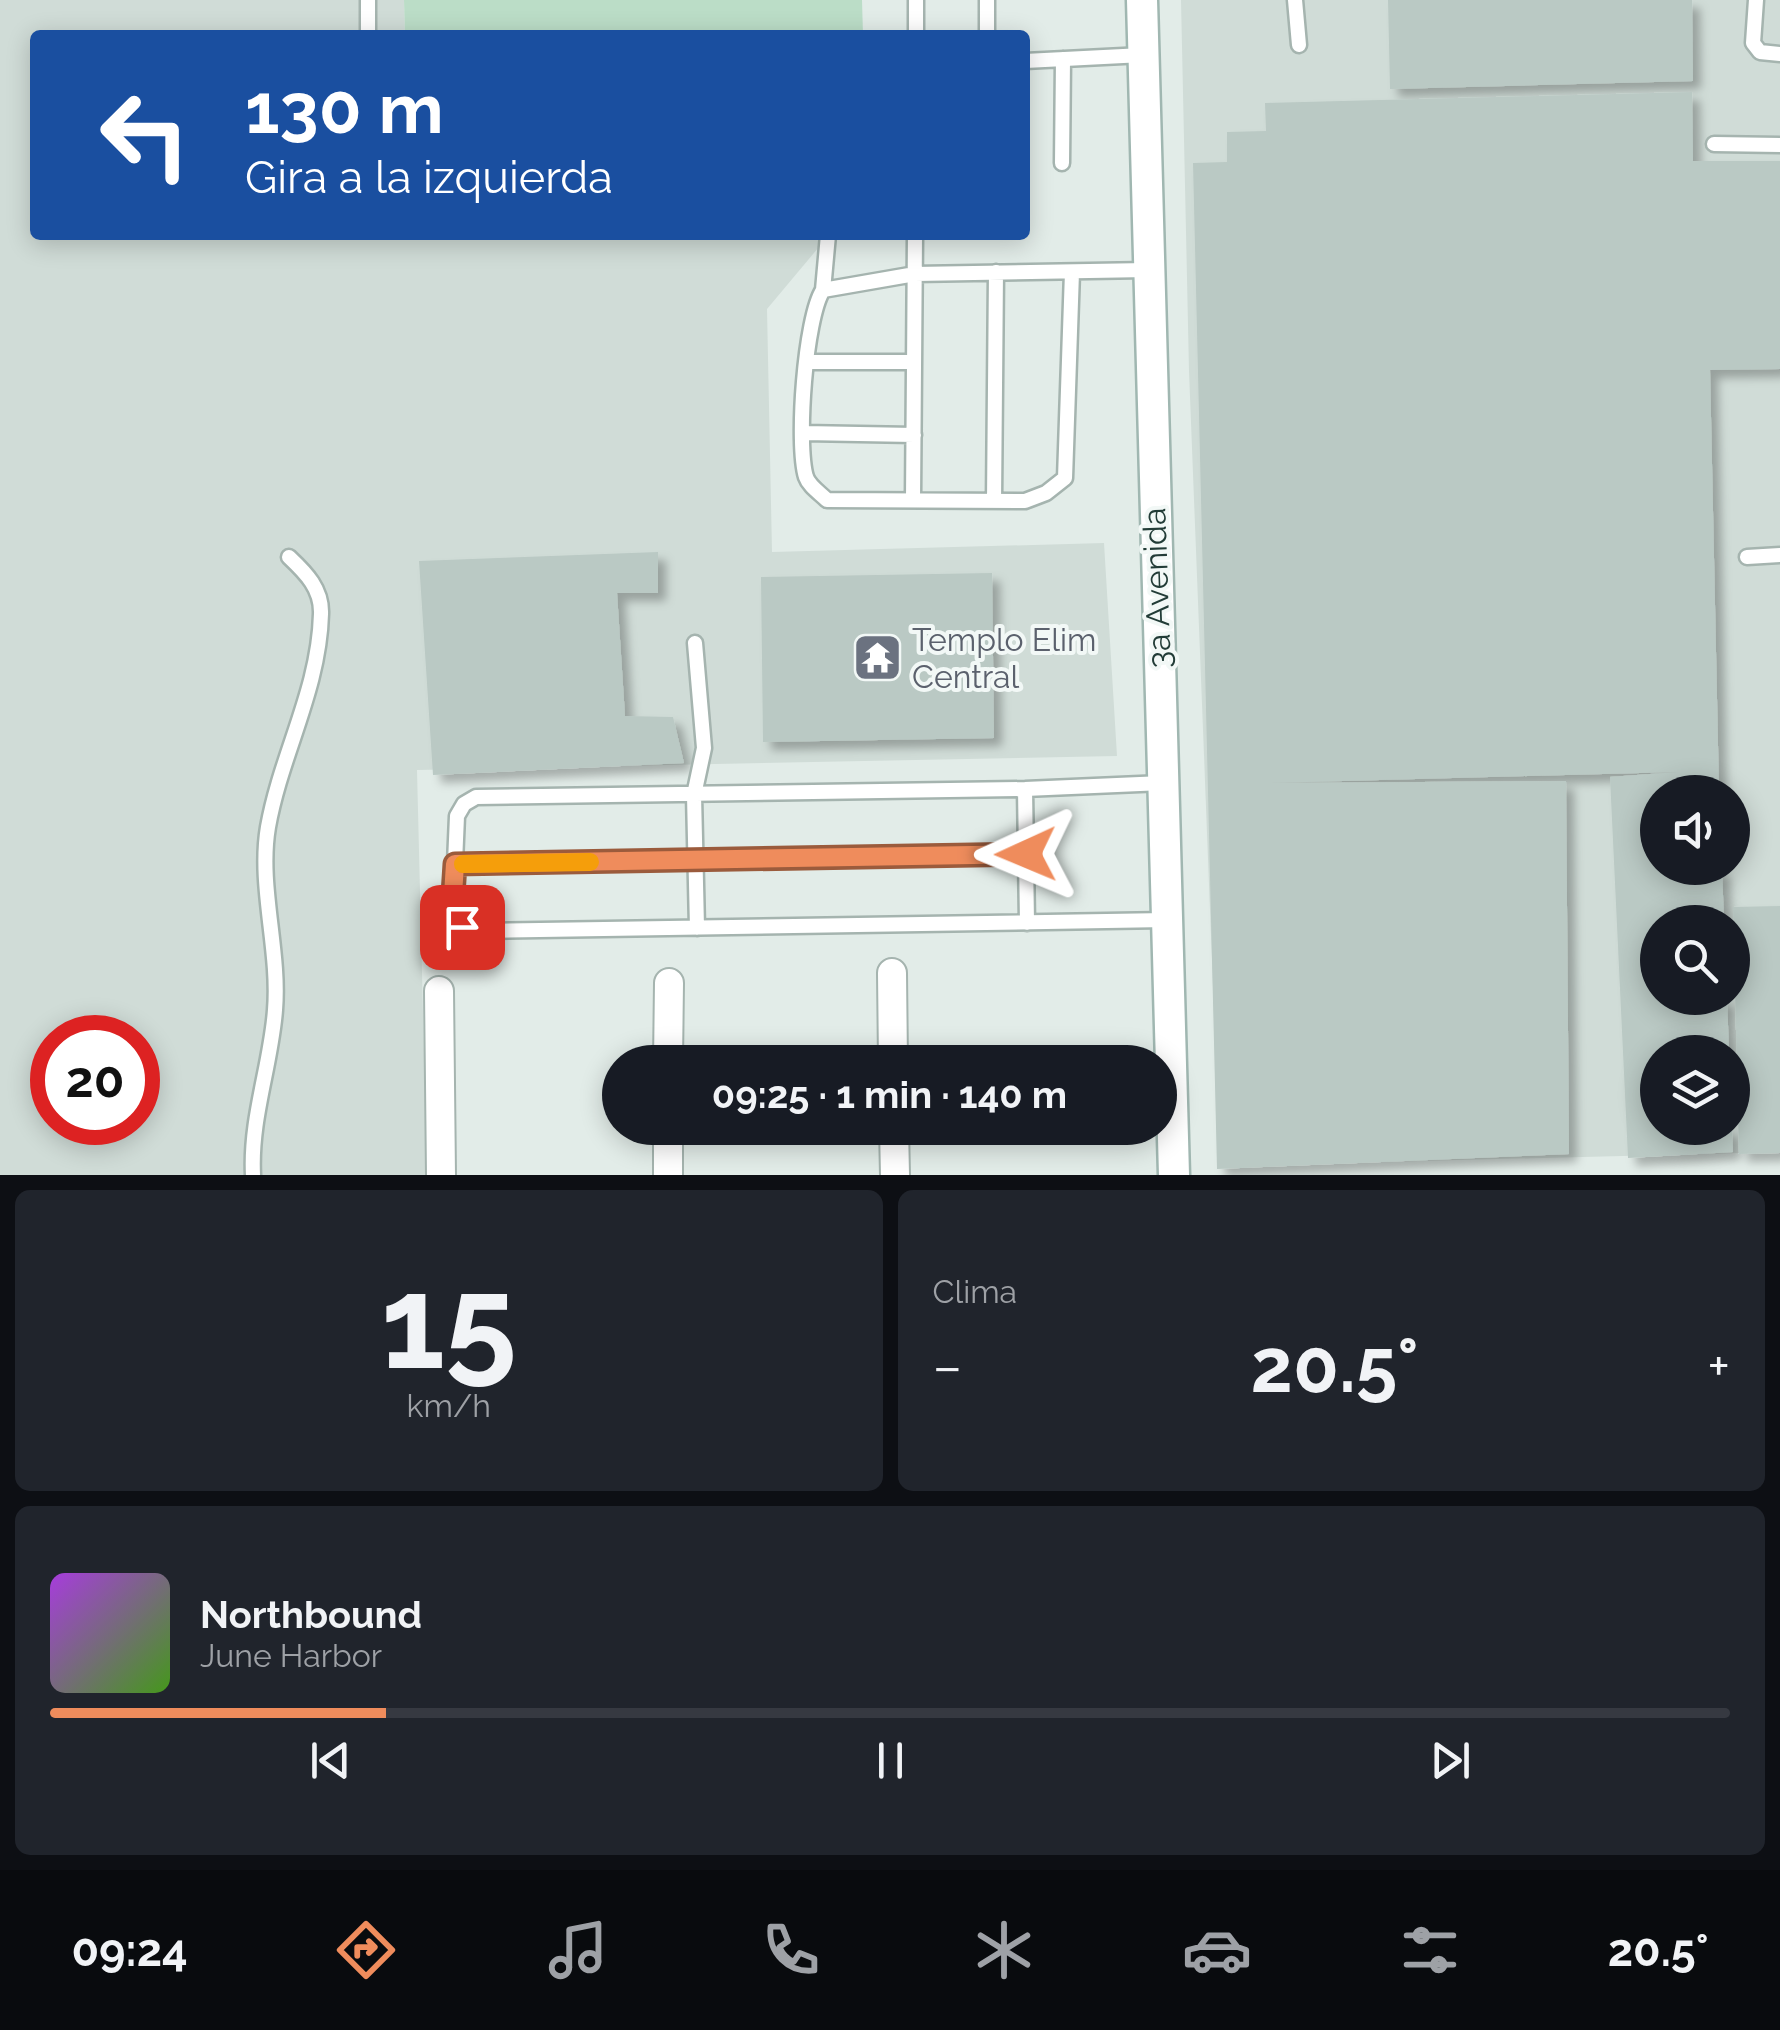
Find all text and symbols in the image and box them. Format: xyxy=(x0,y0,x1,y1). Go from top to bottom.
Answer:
text: 130 m xyxy=(245,67,444,149)
icon: left xyxy=(80,70,210,200)
text: Gira a la izquierda xyxy=(245,151,613,204)
street label: 3a Avenida xyxy=(1135,507,1178,669)
place label: Templo Elim Central xyxy=(912,621,1096,695)
temple icon: Templo Elim Central xyxy=(851,632,903,684)
map controls xyxy=(1640,775,1750,1145)
button: sound xyxy=(1640,775,1750,885)
position arrow xyxy=(974,802,1078,906)
pin xyxy=(420,885,505,970)
icon: arrive xyxy=(435,900,490,955)
button: search xyxy=(1640,905,1750,1015)
speed limit sign: 20 xyxy=(30,1015,160,1145)
button: layers xyxy=(1640,1035,1750,1145)
text: 09:25 · 1 min · 140 m xyxy=(712,1072,1067,1117)
text: 15 xyxy=(381,1246,517,1398)
text: Clima xyxy=(933,1273,1017,1310)
text: 20.5° xyxy=(1251,1321,1419,1410)
text: − xyxy=(933,1334,962,1399)
text: + xyxy=(1707,1334,1730,1399)
text: km/h xyxy=(407,1387,491,1424)
text: Northbound xyxy=(200,1592,422,1637)
text: June Harbor xyxy=(200,1637,382,1674)
icon: previous xyxy=(303,1733,358,1788)
icon: pause xyxy=(863,1733,918,1788)
icon: next xyxy=(1423,1733,1478,1788)
icon: directions xyxy=(331,1915,401,1985)
icon: music xyxy=(543,1915,613,1985)
icon: phone xyxy=(756,1915,826,1985)
icon: climate xyxy=(969,1915,1039,1985)
icon: car xyxy=(1182,1915,1252,1985)
icon: filters xyxy=(1395,1915,1465,1985)
text: 09:24 xyxy=(71,1924,188,1977)
text: 20.5° xyxy=(1608,1924,1709,1977)

